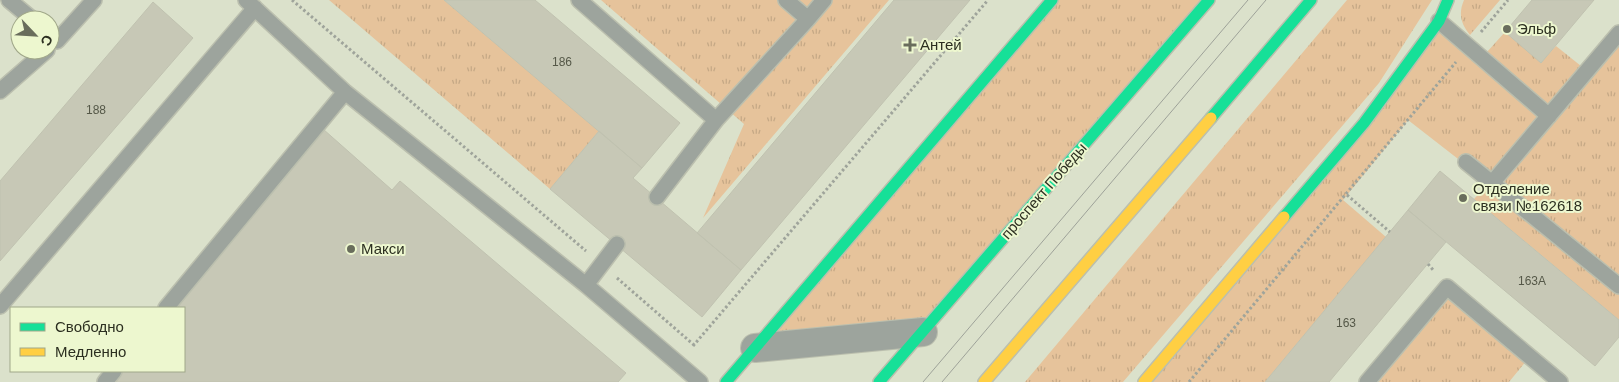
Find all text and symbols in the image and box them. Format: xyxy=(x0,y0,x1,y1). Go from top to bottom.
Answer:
north arrow xyxy=(10,10,60,60)
place label: Эльф xyxy=(1517,20,1556,37)
marker: Эльф xyxy=(1501,23,1513,35)
text: С xyxy=(37,33,56,48)
place label: Антей xyxy=(920,36,962,53)
marker: Антей xyxy=(904,39,916,51)
house number: 186 xyxy=(552,55,572,69)
house number: 188 xyxy=(86,103,106,117)
street label: проспект Победы xyxy=(997,139,1090,242)
place label: Отделение связи №162618 xyxy=(1473,180,1582,214)
marker: Отделение связи №162618 xyxy=(1457,192,1469,204)
place label: Макси xyxy=(361,240,405,257)
marker: Макси xyxy=(345,243,357,255)
house number: 163А xyxy=(1518,274,1546,288)
legend xyxy=(10,307,185,372)
house number: 163 xyxy=(1336,316,1356,330)
text: Свободно xyxy=(55,318,124,335)
text: Медленно xyxy=(55,343,126,360)

